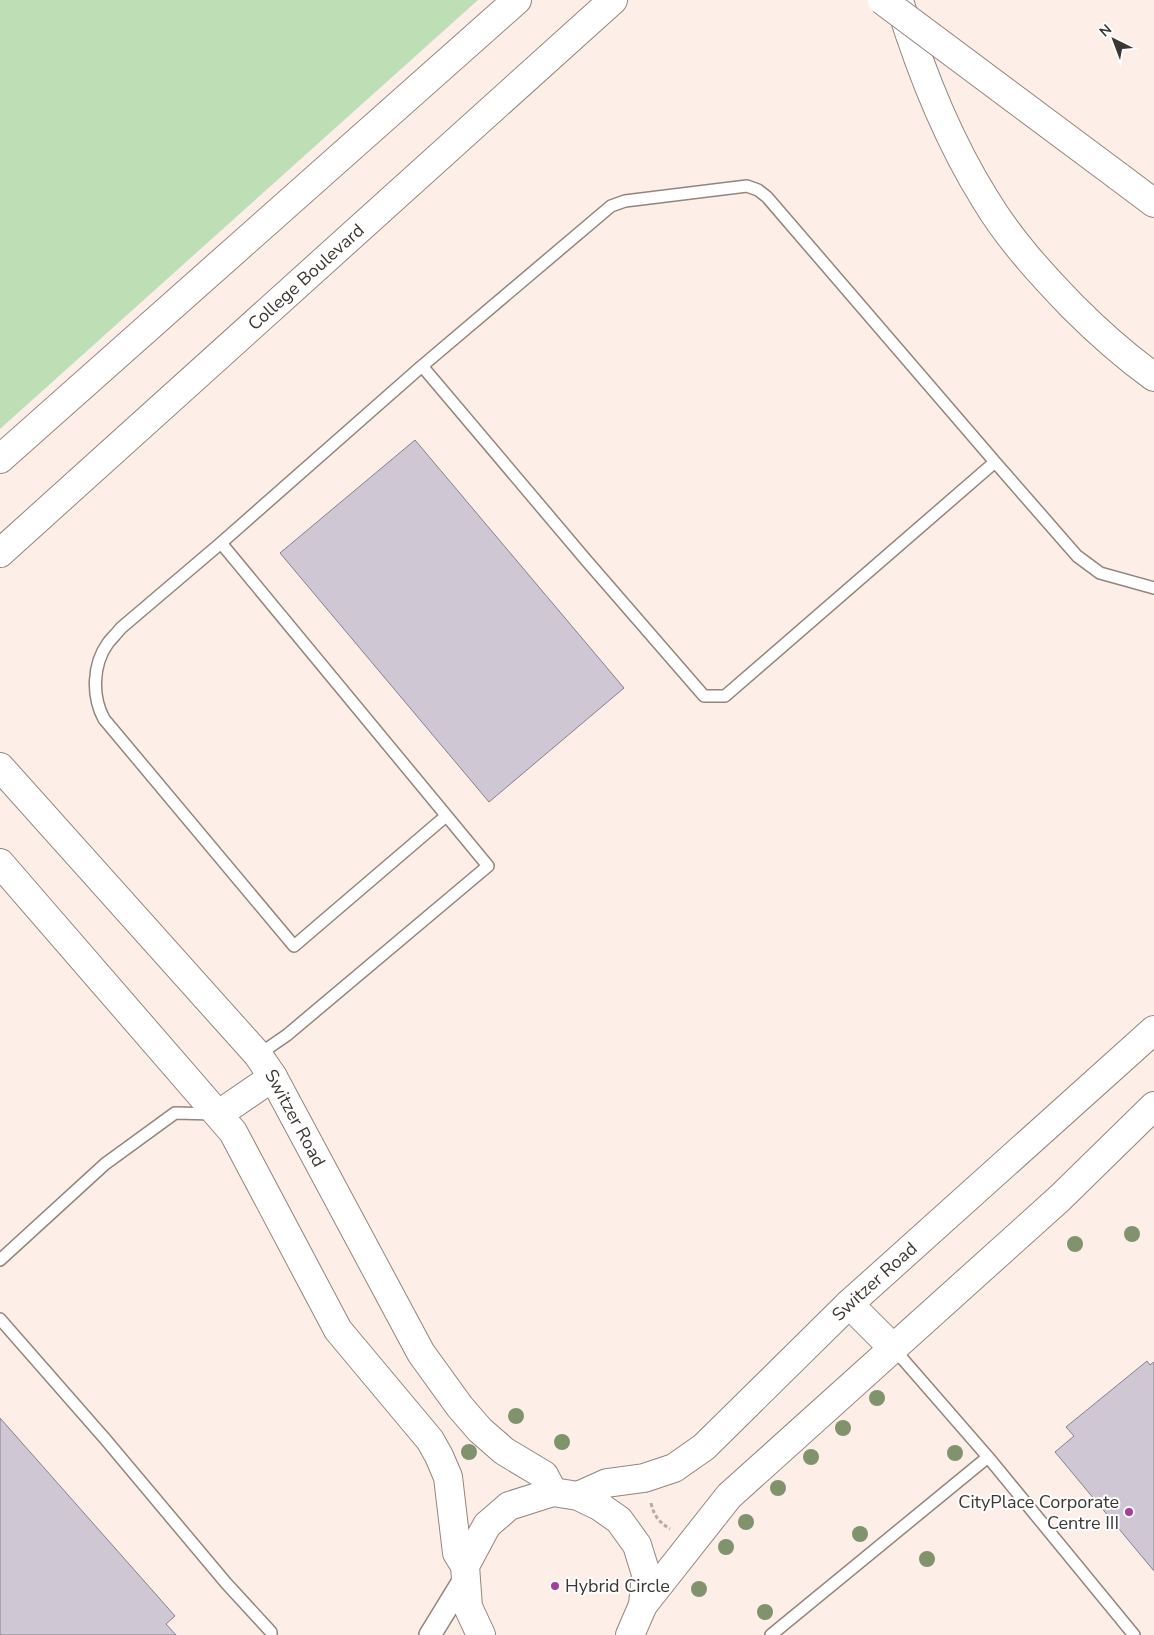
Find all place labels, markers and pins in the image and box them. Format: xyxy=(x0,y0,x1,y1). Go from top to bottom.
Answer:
place label: CityPlace Corporate Centre III xyxy=(958,1490,1119,1535)
marker: CityPlace Corporate Centre III xyxy=(1123,1506,1135,1518)
place label: Hybrid Circle xyxy=(565,1574,670,1598)
marker: Hybrid Circle xyxy=(549,1580,561,1592)

